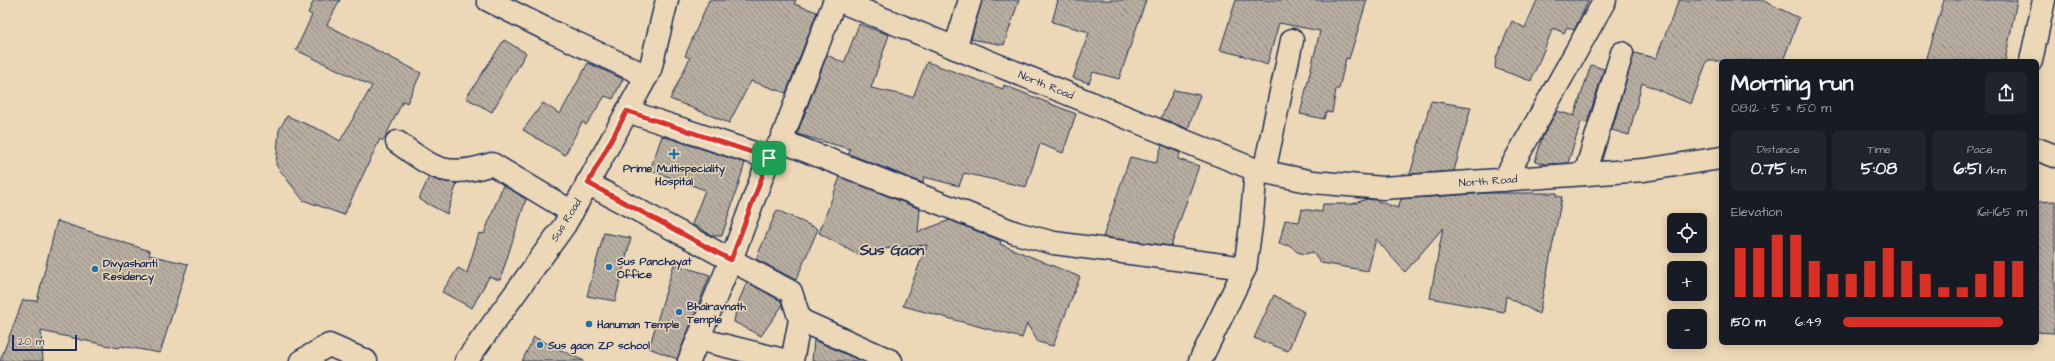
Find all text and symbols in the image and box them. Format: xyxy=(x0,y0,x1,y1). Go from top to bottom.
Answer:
street label: North Road xyxy=(1016,67,1076,103)
text: Morning run xyxy=(1731,68,1854,99)
button: share xyxy=(1985,72,2027,114)
text: 08:12 · 5 × 150 m xyxy=(1731,99,1831,117)
pin xyxy=(752,141,786,175)
text: Distance xyxy=(1757,142,1800,157)
text: Time xyxy=(1867,142,1891,157)
text: Pace xyxy=(1967,142,1992,157)
icon: arrive xyxy=(758,147,780,169)
marker: Prime Multispeciality Hospital xyxy=(668,148,680,160)
text: 0.75 xyxy=(1751,157,1786,181)
text: 5:08 xyxy=(1861,157,1897,181)
text: 6:51 xyxy=(1953,157,1981,181)
place label: Prime Multispeciality Hospital xyxy=(623,161,726,190)
text: km xyxy=(1786,163,1806,178)
text: /km xyxy=(1981,163,2006,178)
street label: North Road xyxy=(1458,171,1518,191)
street label: Sus Road xyxy=(547,195,585,244)
text: Elevation xyxy=(1731,203,1782,221)
text: 161–165 m xyxy=(1977,203,2027,221)
map controls xyxy=(1667,213,1707,349)
button: locate xyxy=(1667,213,1707,253)
district label: Sus Gaon xyxy=(859,240,925,261)
place label: Sus Panchayat Office xyxy=(616,254,692,282)
place label: Divyashanti Residency xyxy=(103,256,158,286)
button: + xyxy=(1667,261,1707,301)
marker: Sus Panchayat Office xyxy=(604,262,614,272)
marker: Divyashanti Residency xyxy=(90,264,100,274)
place label: Bhairavnath Temple xyxy=(686,299,746,328)
marker: Bhairavnath Temple xyxy=(674,307,684,317)
button: − xyxy=(1667,309,1707,349)
text: 150 m xyxy=(1731,313,1765,331)
text: 6:49 xyxy=(1795,313,1822,331)
place label: Hanuman Temple xyxy=(596,317,680,333)
marker: Hanuman Temple xyxy=(584,319,594,329)
scale bar xyxy=(12,333,77,352)
text: 20 m xyxy=(18,334,44,349)
place label: Sus gaon ZP school xyxy=(547,338,650,355)
marker: Sus gaon ZP school xyxy=(535,340,545,350)

